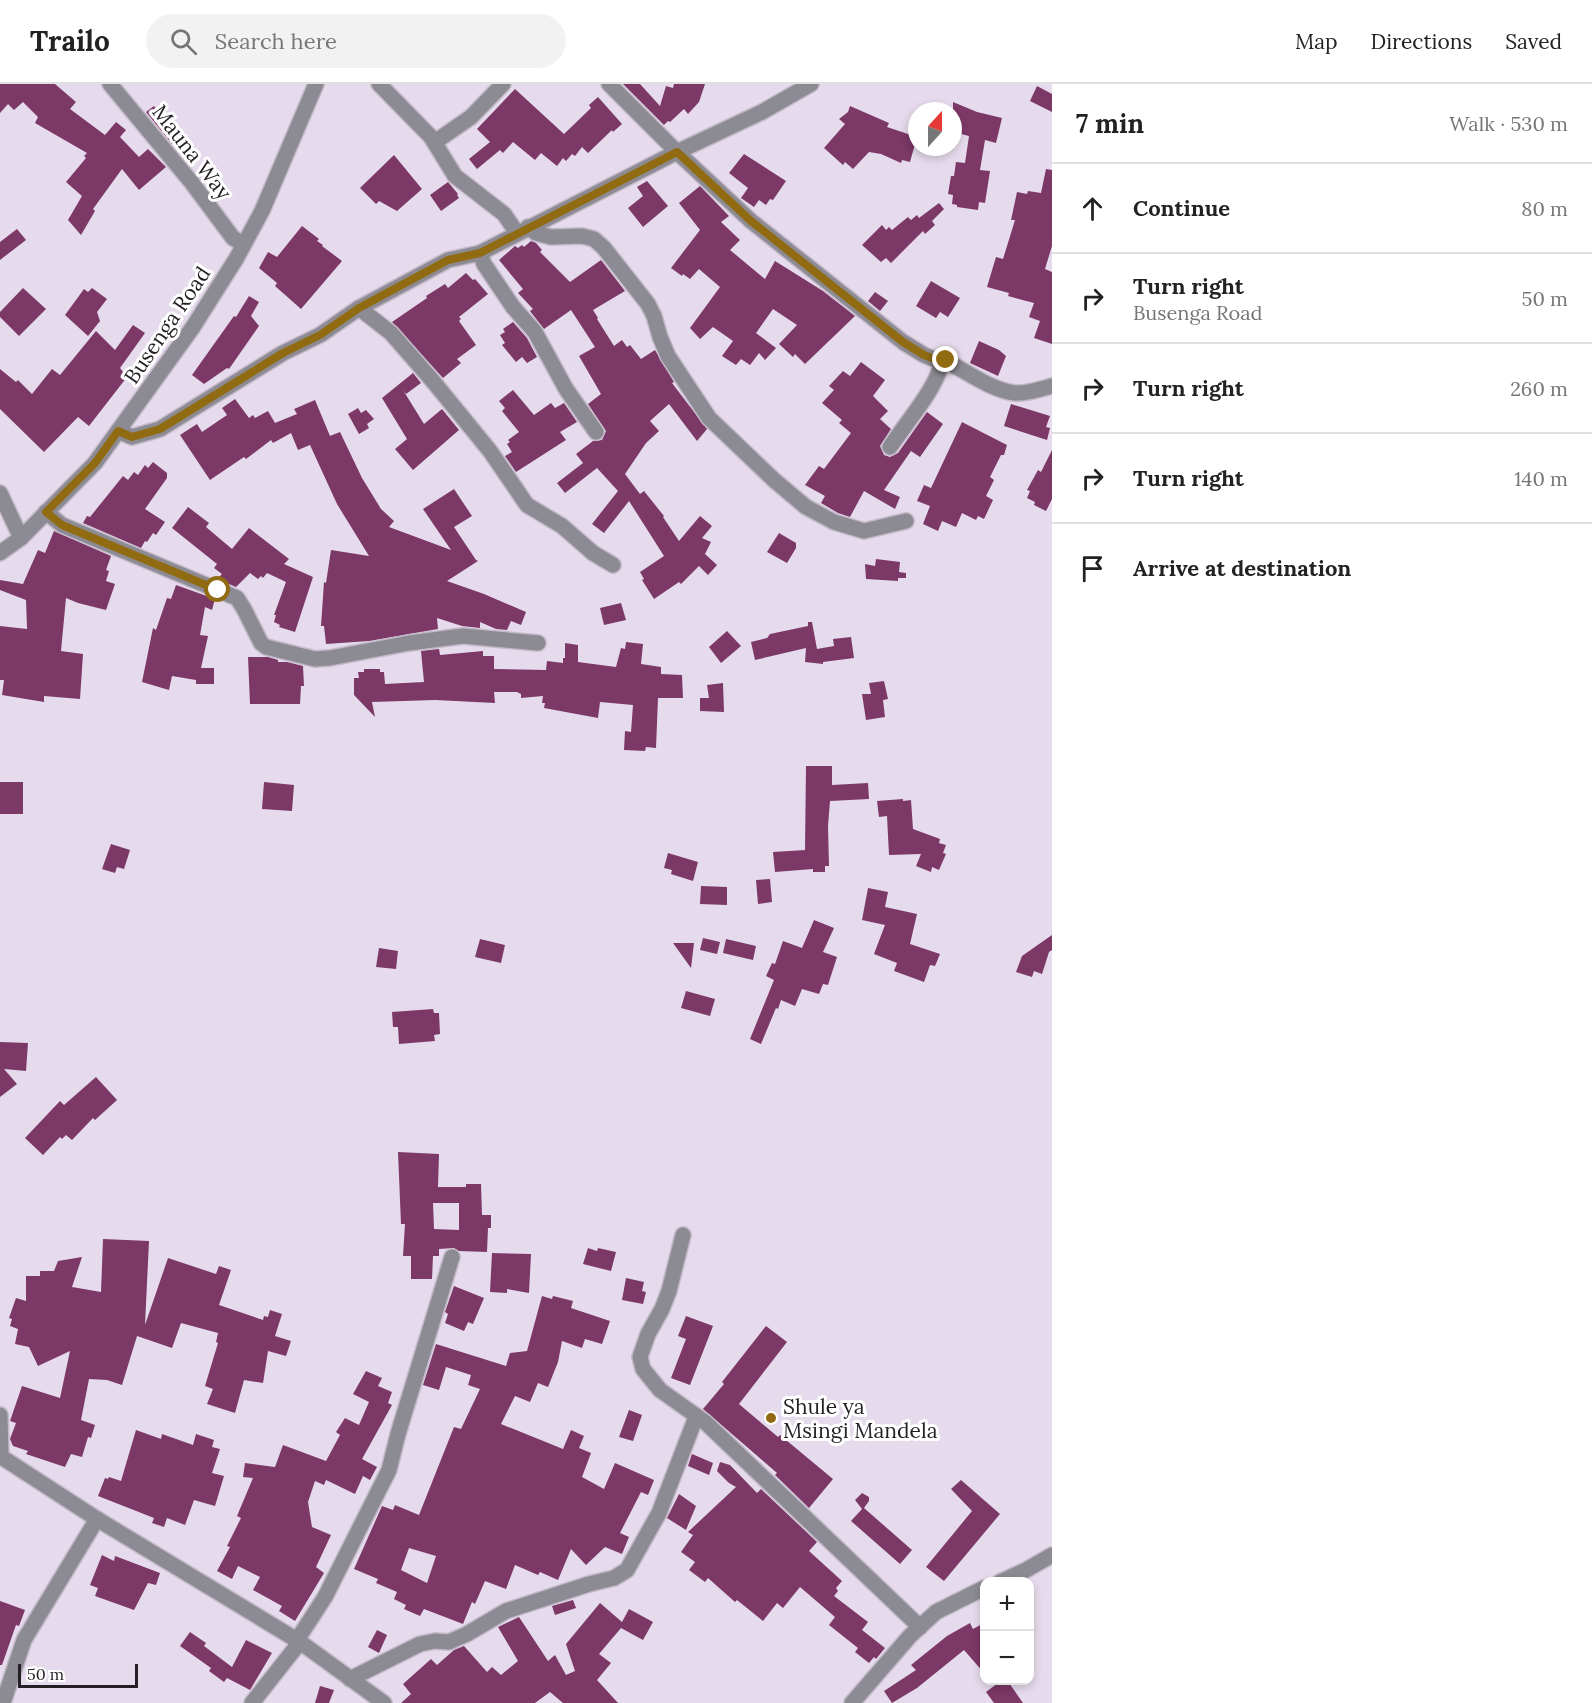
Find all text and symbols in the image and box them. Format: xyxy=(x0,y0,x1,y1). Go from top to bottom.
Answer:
search box xyxy=(146,14,566,68)
text: Trailo xyxy=(30,23,110,59)
icon: search xyxy=(167,25,200,58)
text: Search here xyxy=(215,27,337,55)
text: Map xyxy=(1295,28,1338,55)
text: Directions xyxy=(1371,28,1472,55)
text: Saved xyxy=(1505,28,1562,55)
street label: Mauna Way xyxy=(146,99,238,205)
north arrow xyxy=(908,102,962,156)
text: 7 min xyxy=(1076,107,1144,140)
text: Walk · 530 m xyxy=(1449,111,1568,136)
icon: ahead xyxy=(1076,192,1109,225)
text: Continue xyxy=(1133,194,1230,222)
text: 80 m xyxy=(1521,196,1568,221)
street label: Busenga Road xyxy=(118,261,216,389)
text: Turn right xyxy=(1133,272,1244,300)
icon: right xyxy=(1076,282,1109,315)
text: 50 m xyxy=(1522,286,1568,311)
text: Busenga Road xyxy=(1133,300,1263,325)
route end xyxy=(932,346,958,372)
icon: right xyxy=(1076,372,1109,405)
text: Turn right xyxy=(1133,374,1244,402)
text: 260 m xyxy=(1510,376,1568,401)
icon: right xyxy=(1076,462,1109,495)
text: Turn right xyxy=(1133,464,1244,492)
text: 140 m xyxy=(1514,466,1568,491)
icon: arrive xyxy=(1076,552,1109,585)
text: Arrive at destination xyxy=(1133,554,1351,582)
route start xyxy=(204,576,230,602)
place label: Shule ya Msingi Mandela xyxy=(783,1393,938,1444)
marker: Shule ya Msingi Mandela xyxy=(764,1411,778,1425)
map controls xyxy=(980,1577,1034,1685)
button: + xyxy=(980,1577,1034,1631)
button: − xyxy=(980,1631,1034,1685)
scale bar xyxy=(18,1661,138,1688)
text: 50 m xyxy=(27,1664,64,1684)

